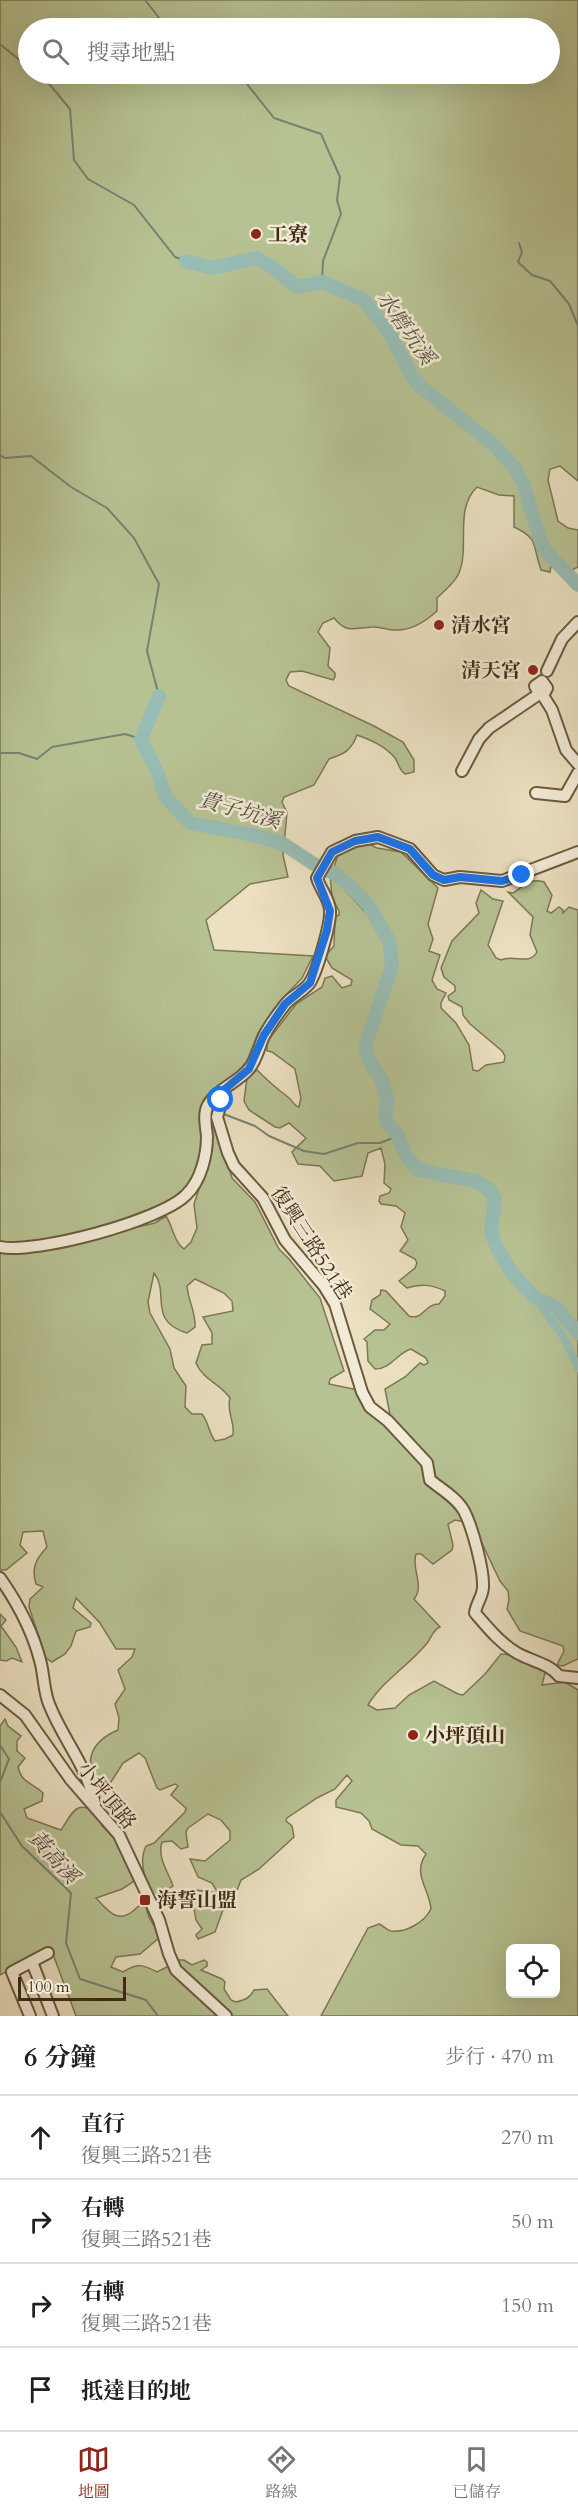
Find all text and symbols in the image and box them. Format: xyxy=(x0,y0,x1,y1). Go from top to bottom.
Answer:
search box xyxy=(18,18,560,84)
icon: search xyxy=(39,35,72,68)
text: 搜尋地點 xyxy=(87,38,175,68)
place label: 工寮 xyxy=(268,221,308,248)
marker: 工寮 xyxy=(249,227,263,241)
water label: 水磨坑溪 xyxy=(370,286,443,373)
place label: 清水宮 xyxy=(451,612,511,639)
marker: 清水宮 xyxy=(432,618,446,632)
place label: 清天宮 xyxy=(461,657,521,684)
marker: 清天宮 xyxy=(526,663,540,677)
water label: 貴子坑溪 xyxy=(195,785,286,837)
route end xyxy=(508,861,534,887)
route start xyxy=(207,1086,233,1112)
street label: 復興三路521巷 xyxy=(265,1181,359,1305)
place label: 小坪頂山 xyxy=(425,1722,505,1749)
marker: 小坪頂山 xyxy=(406,1728,420,1742)
street label: 小坪頂路 xyxy=(71,1756,142,1835)
water label: 黃高溪 xyxy=(22,1824,87,1892)
place label: 海誓山盟 xyxy=(157,1887,237,1914)
marker: 海誓山盟 xyxy=(138,1893,152,1907)
map controls xyxy=(506,1944,560,1998)
button: locate xyxy=(506,1944,560,1998)
scale bar xyxy=(18,1974,126,2002)
text: 100 m xyxy=(27,1976,69,1998)
text: 6 分鐘 xyxy=(24,2040,96,2075)
text: 步行 · 470 m xyxy=(445,2043,554,2070)
text: 直行 xyxy=(81,2109,125,2139)
icon: ahead xyxy=(24,2121,57,2154)
text: 270 m xyxy=(501,2124,554,2151)
text: 復興三路521巷 xyxy=(81,2142,212,2169)
text: 右轉 xyxy=(81,2193,125,2223)
icon: right xyxy=(24,2205,57,2238)
text: 50 m xyxy=(511,2208,554,2235)
text: 復興三路521巷 xyxy=(81,2226,212,2253)
text: 右轉 xyxy=(81,2277,125,2307)
icon: right xyxy=(24,2289,57,2322)
text: 150 m xyxy=(501,2292,554,2319)
text: 復興三路521巷 xyxy=(81,2310,212,2337)
icon: arrive xyxy=(24,2373,57,2406)
text: 抵達目的地 xyxy=(81,2376,191,2406)
tab: 地圖 xyxy=(77,2443,110,2503)
tab: 路線 xyxy=(265,2443,298,2503)
tab: 已儲存 xyxy=(453,2443,501,2503)

